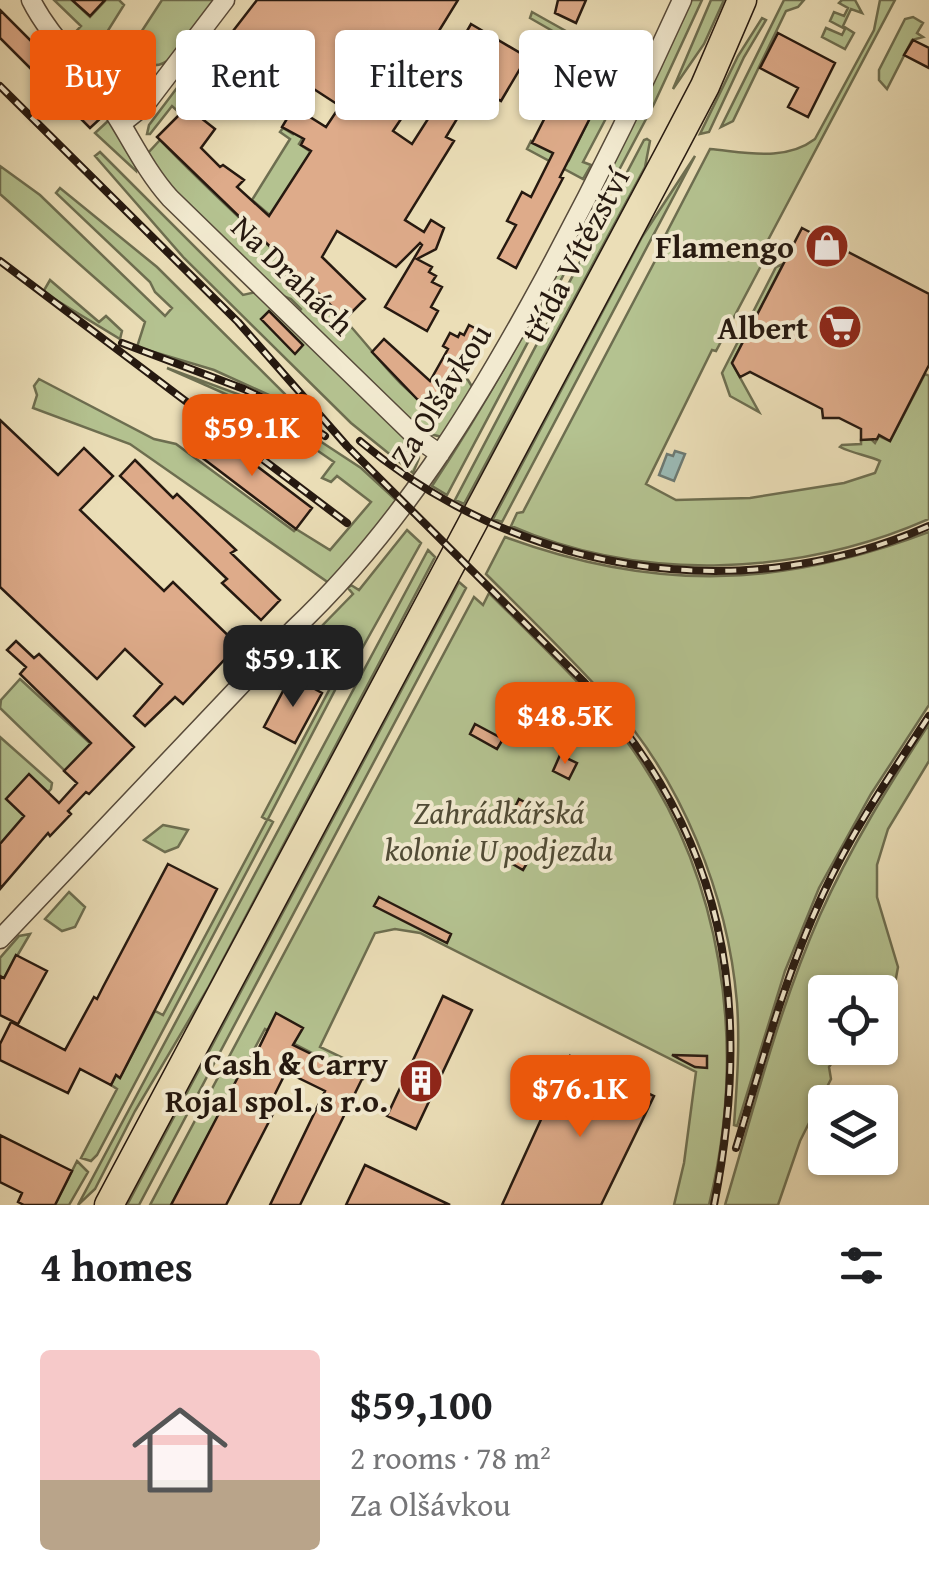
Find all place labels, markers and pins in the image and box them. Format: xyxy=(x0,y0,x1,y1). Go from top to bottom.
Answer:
place label: Flamengo xyxy=(655,223,794,270)
shop icon: Flamengo xyxy=(804,223,850,269)
place label: Albert xyxy=(718,304,808,351)
supermarket icon: Albert xyxy=(817,304,863,350)
pin: $59.1K xyxy=(171,394,333,479)
pin: $59.1K xyxy=(212,625,374,710)
pin: $48.5K xyxy=(484,682,646,767)
place label: Cash & Carry Rojal spol. s r.o. xyxy=(165,1040,389,1124)
pin: $76.1K xyxy=(499,1055,661,1140)
building icon: Cash & Carry Rojal spol. s r.o. xyxy=(398,1058,444,1104)

